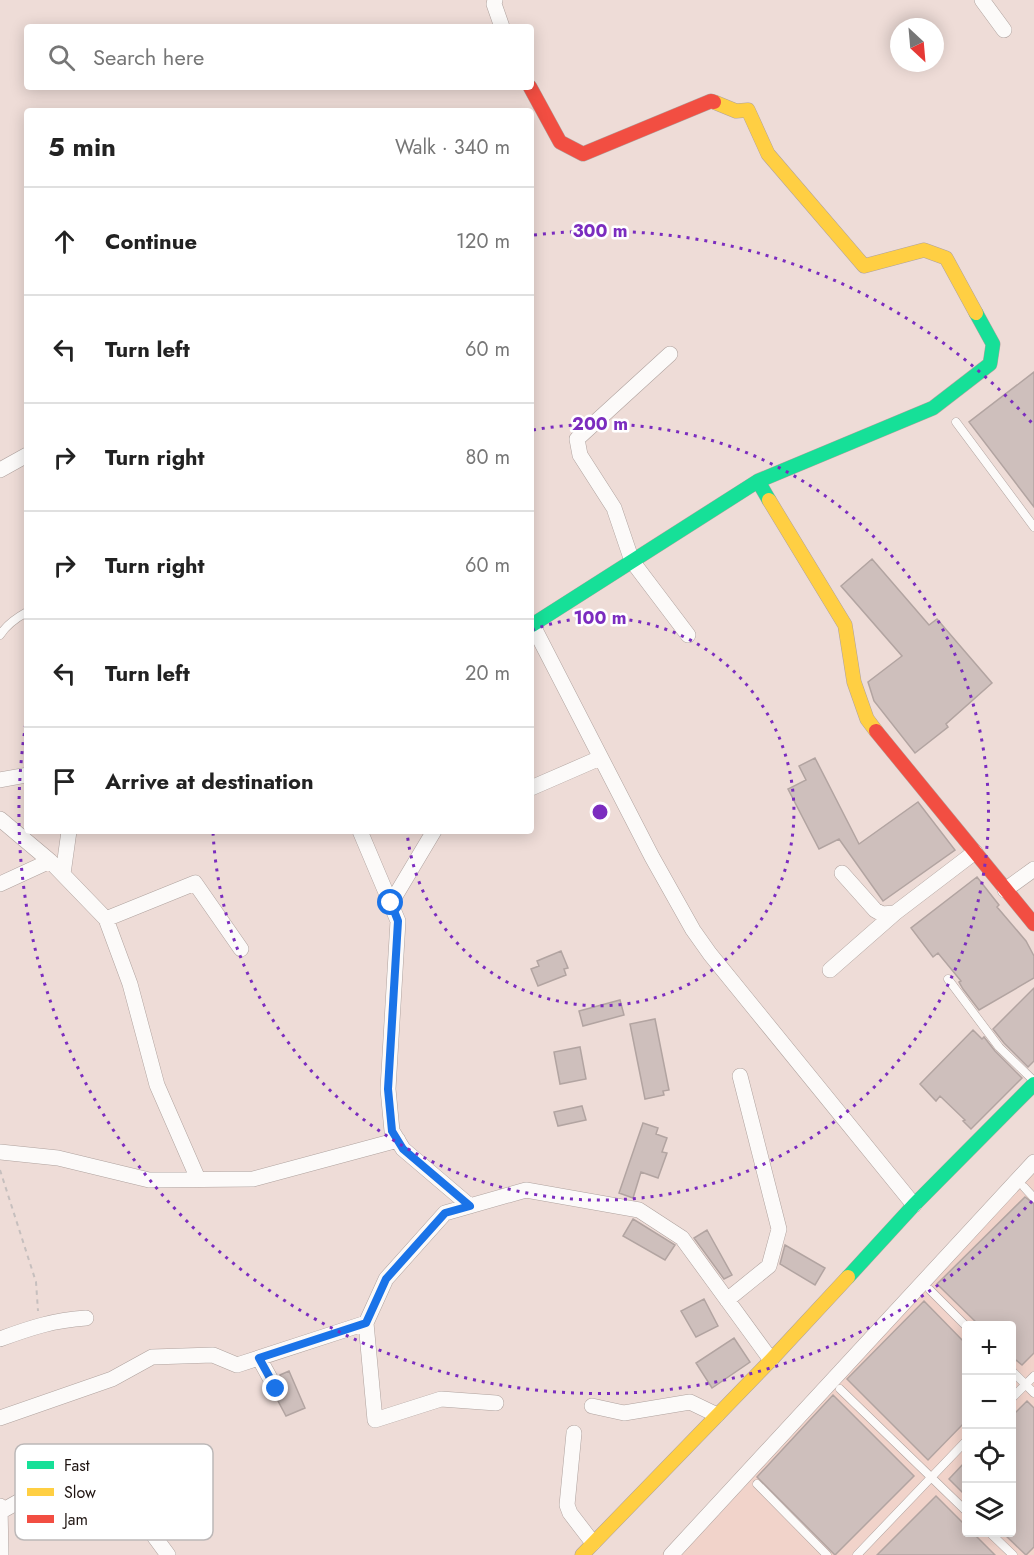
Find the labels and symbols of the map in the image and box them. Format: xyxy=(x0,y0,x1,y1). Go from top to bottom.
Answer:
north arrow xyxy=(890,18,944,72)
text: 300 m xyxy=(572,218,628,244)
text: 200 m xyxy=(572,411,628,437)
text: 100 m xyxy=(573,605,627,631)
centre of rings xyxy=(590,802,610,822)
route start xyxy=(377,889,403,915)
route end xyxy=(262,1375,288,1401)
legend xyxy=(15,1444,213,1540)
text: Fast xyxy=(64,1454,90,1477)
text: Slow xyxy=(64,1481,96,1504)
text: Jam xyxy=(62,1508,88,1531)

